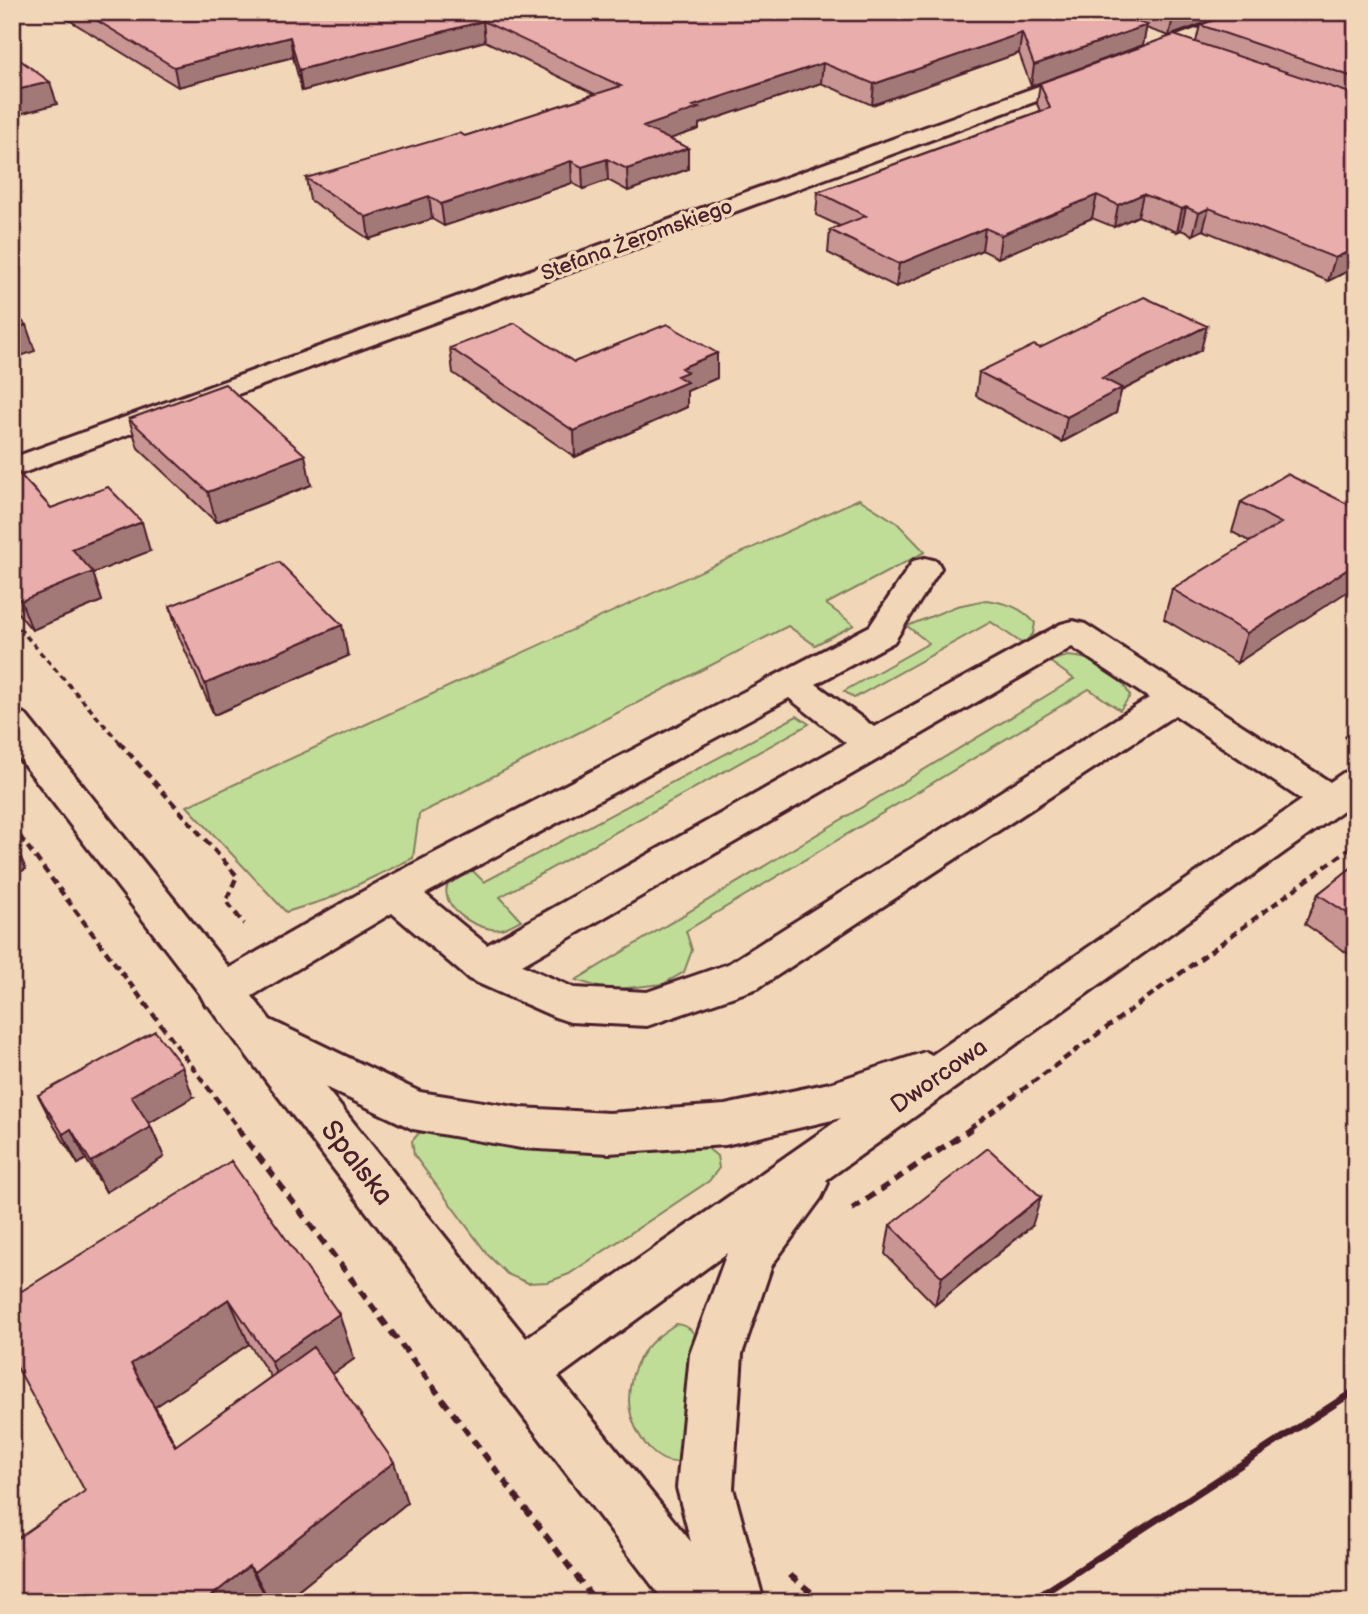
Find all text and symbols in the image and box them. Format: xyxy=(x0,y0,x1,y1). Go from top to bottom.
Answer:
street label: Stefana Żeromskiego xyxy=(538,194,736,286)
street label: Dworcowa xyxy=(885,1032,993,1120)
street label: Spalska xyxy=(314,1114,400,1212)

